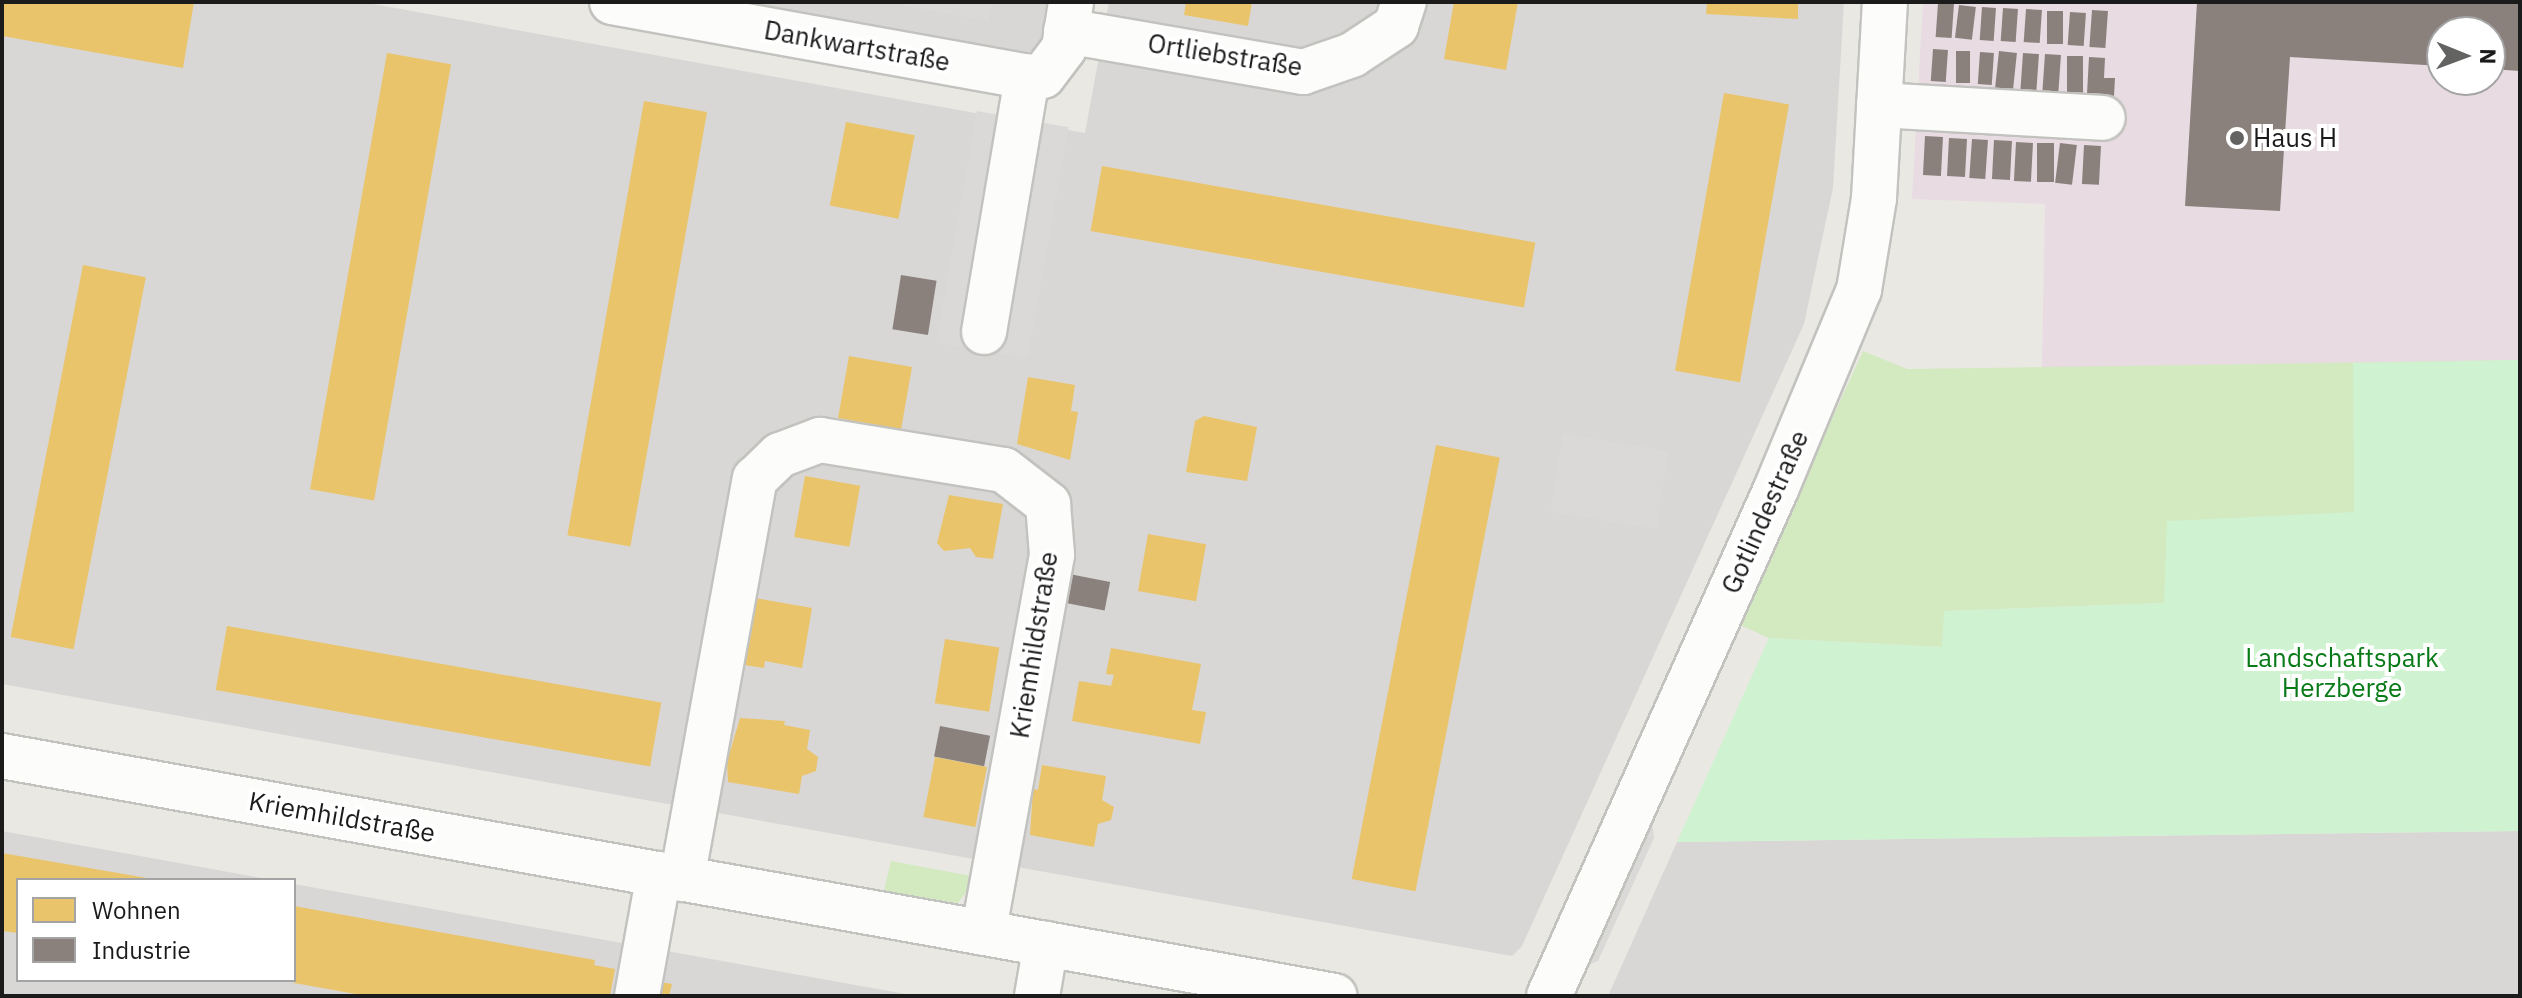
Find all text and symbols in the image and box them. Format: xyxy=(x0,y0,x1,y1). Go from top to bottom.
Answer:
street label: Dankwartstraße xyxy=(762,14,952,78)
north arrow xyxy=(2426,16,2506,96)
street label: Ortliebstraße xyxy=(1146,27,1304,83)
text: N xyxy=(2474,48,2503,65)
place label: Haus H xyxy=(2253,122,2337,154)
marker: Haus H xyxy=(2228,129,2246,147)
street label: Gotlindestraße xyxy=(1715,426,1815,598)
street label: Kriemhildstraße xyxy=(1004,549,1064,741)
park label: Landschaftspark Herzberge xyxy=(2245,642,2439,704)
street label: Kriemhildstraße xyxy=(246,785,438,849)
legend xyxy=(16,878,296,982)
text: Wohnen xyxy=(92,894,181,926)
text: Industrie xyxy=(92,934,191,966)

